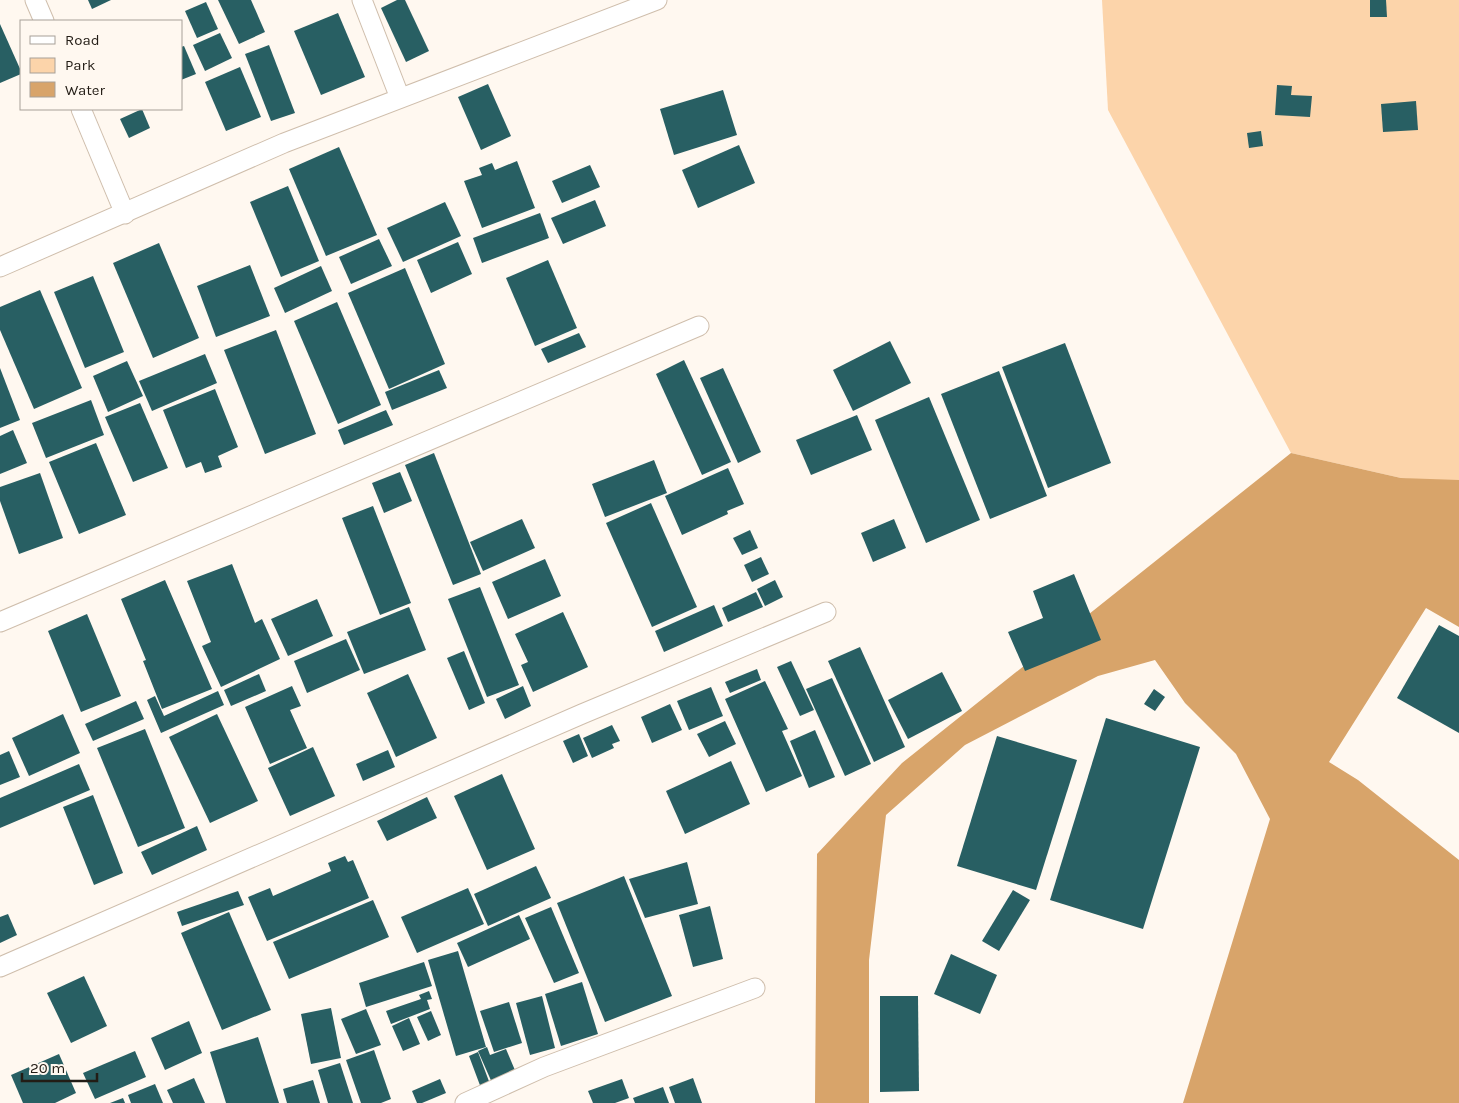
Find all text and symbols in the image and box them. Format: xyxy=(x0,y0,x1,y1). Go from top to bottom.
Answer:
legend xyxy=(20,20,182,110)
text: Road xyxy=(65,31,100,49)
text: Park xyxy=(65,56,95,74)
text: Water xyxy=(65,81,106,99)
scale bar xyxy=(22,1050,98,1082)
text: 20 m xyxy=(30,1059,65,1077)

